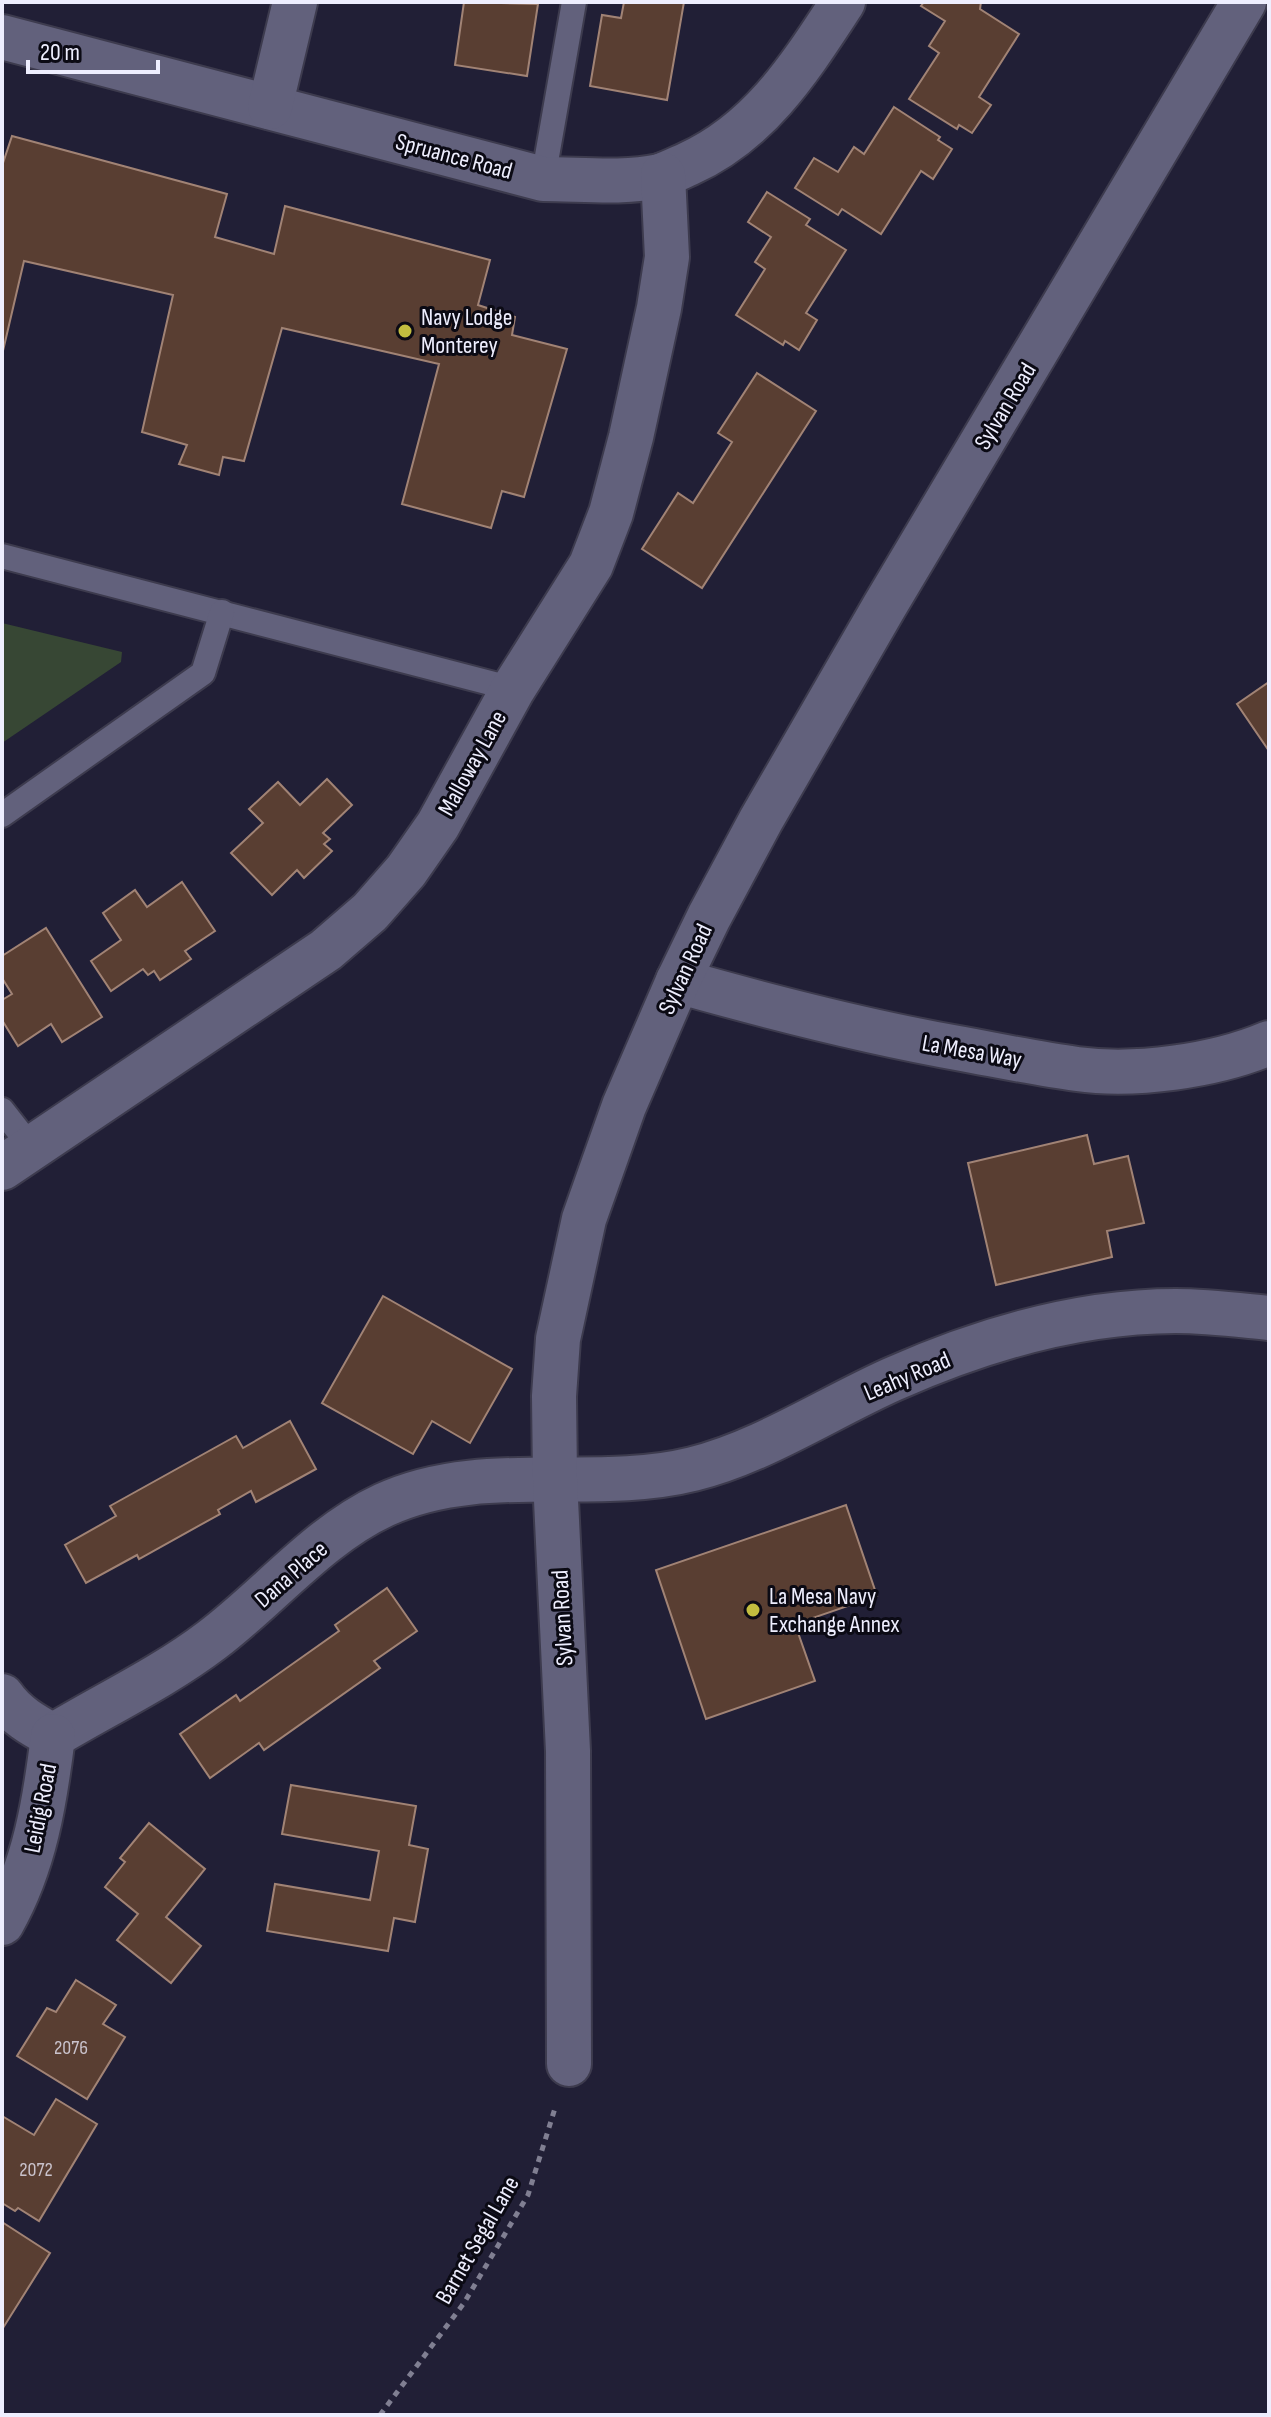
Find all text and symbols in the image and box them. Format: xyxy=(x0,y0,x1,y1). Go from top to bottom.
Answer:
scale bar xyxy=(28,24,158,74)
text: 20 m xyxy=(40,38,80,67)
street label: Spruance Road xyxy=(392,127,515,186)
place label: Navy Lodge Monterey xyxy=(421,303,512,360)
marker: Navy Lodge Monterey xyxy=(396,322,414,340)
street label: Sylvan Road xyxy=(968,358,1043,455)
street label: Malloway Lane xyxy=(432,706,513,821)
street label: Sylvan Road xyxy=(652,920,719,1019)
street label: La Mesa Way xyxy=(920,1028,1024,1075)
street label: Leahy Road xyxy=(860,1345,955,1408)
street label: Dana Place xyxy=(249,1535,334,1614)
street label: Sylvan Road xyxy=(546,1569,579,1667)
place label: La Mesa Navy Exchange Annex xyxy=(769,1582,900,1639)
marker: La Mesa Navy Exchange Annex xyxy=(744,1601,762,1619)
street label: Leidig Road xyxy=(18,1761,63,1855)
house number: 2076 xyxy=(54,2036,88,2060)
house number: 2072 xyxy=(19,2158,53,2182)
street label: Barnet Segal Lane xyxy=(429,2171,526,2309)

